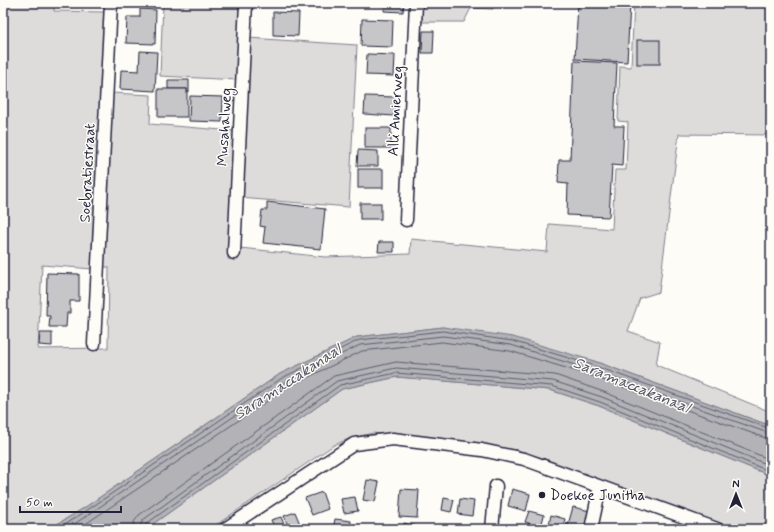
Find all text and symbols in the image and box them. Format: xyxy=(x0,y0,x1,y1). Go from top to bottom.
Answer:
street label: Alli Amierweg xyxy=(384,65,408,157)
street label: Musahalweg xyxy=(213,87,238,167)
street label: Soebratiestraat xyxy=(75,123,101,223)
water label: Saramaccakanaal xyxy=(230,338,348,425)
water label: Saramaccakanaal xyxy=(570,352,695,419)
north arrow xyxy=(716,474,756,514)
text: N xyxy=(732,478,740,492)
place label: Doekoe Junitha xyxy=(550,486,646,506)
scale bar xyxy=(20,488,121,514)
marker: Doekoe Junitha xyxy=(537,490,547,500)
text: 50 m xyxy=(26,495,53,511)

